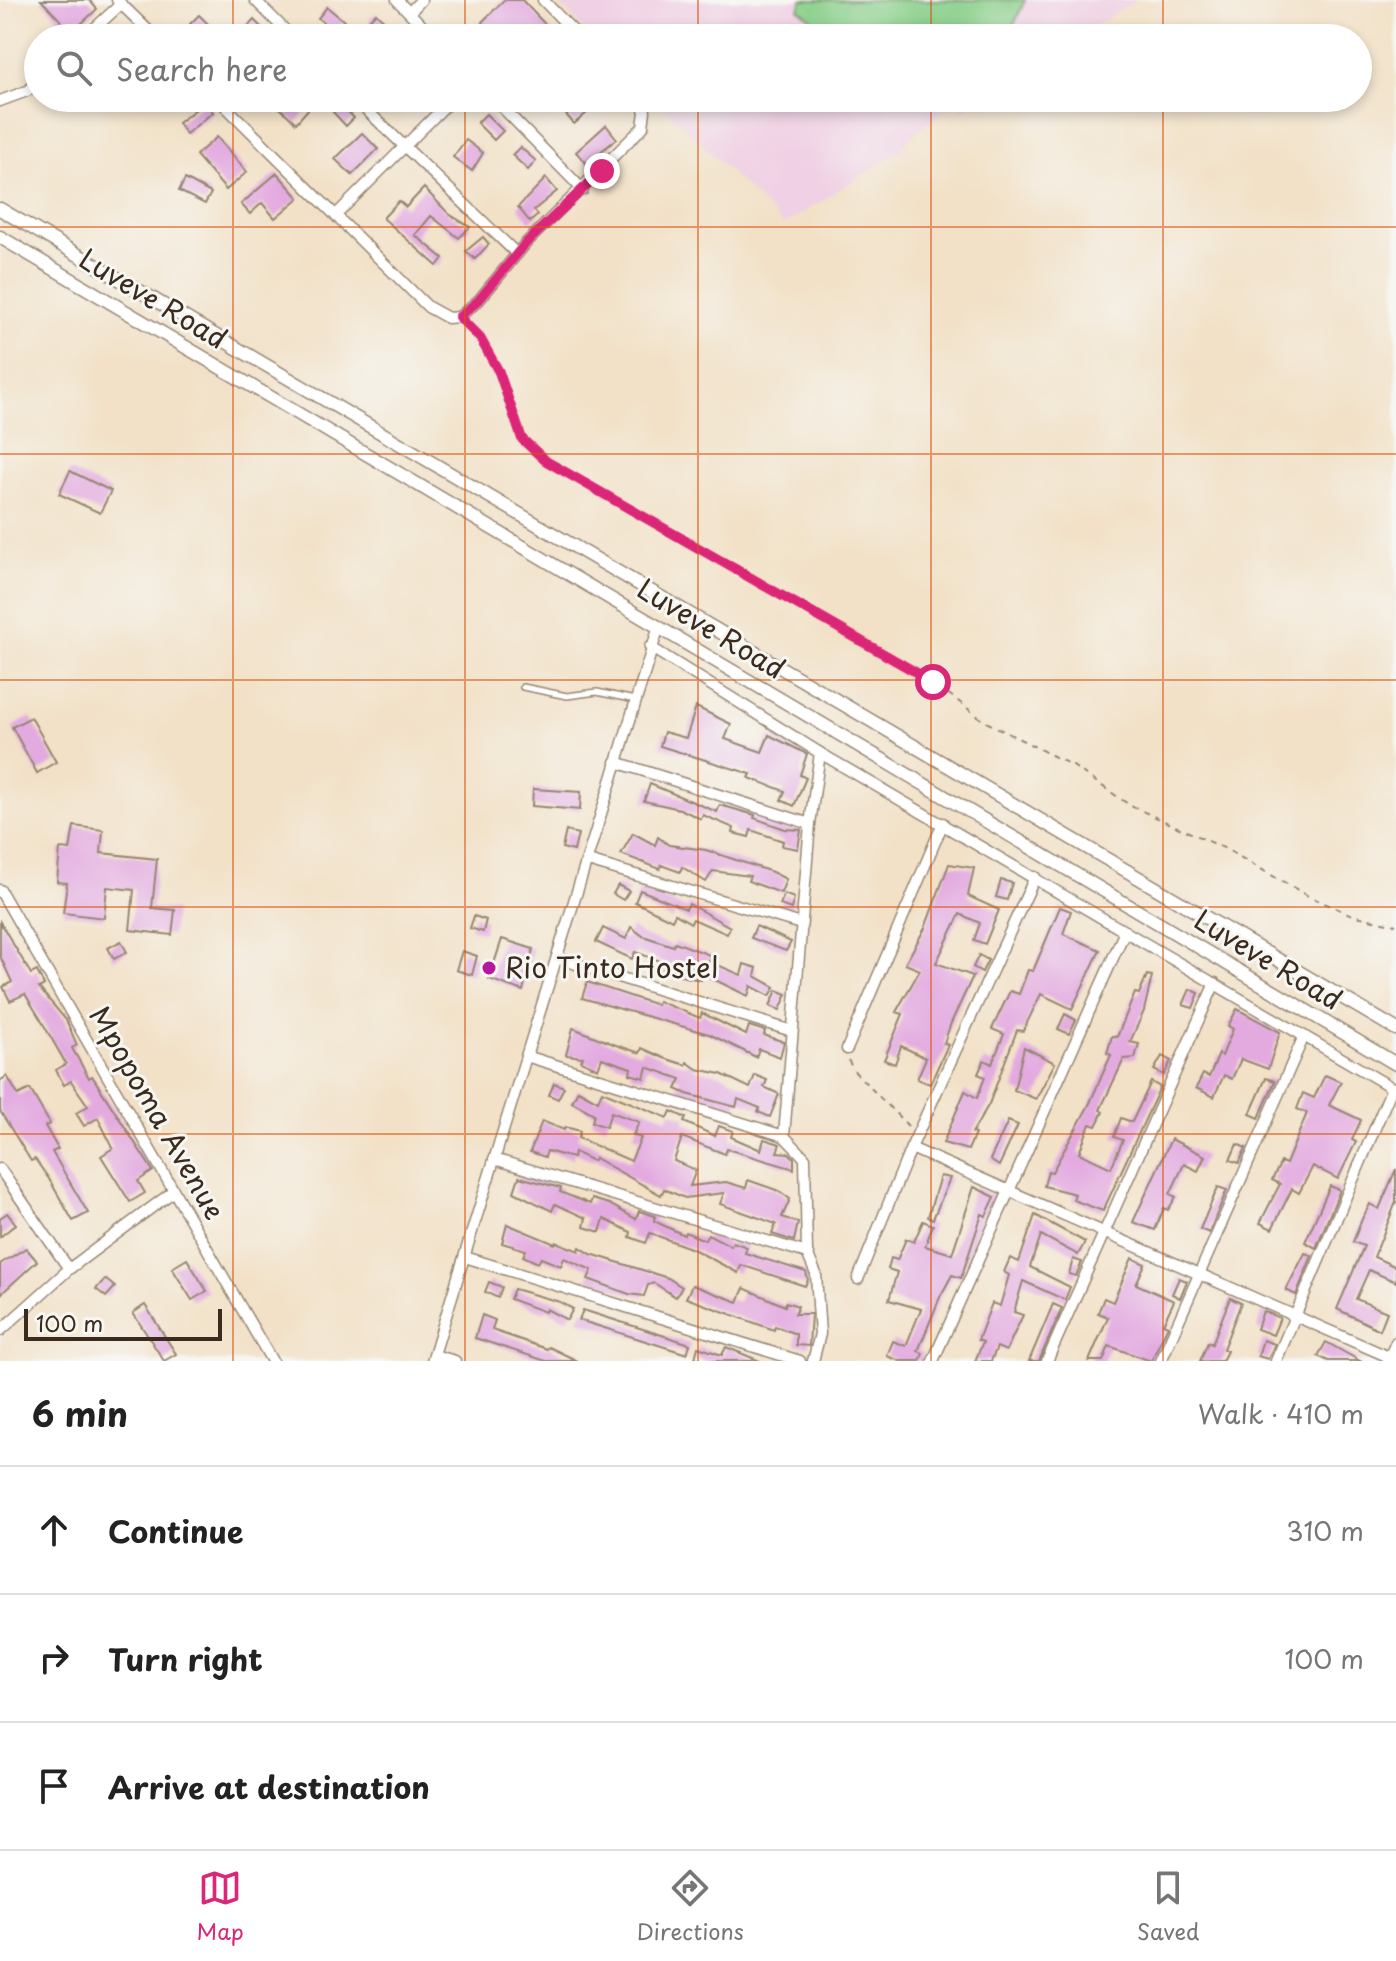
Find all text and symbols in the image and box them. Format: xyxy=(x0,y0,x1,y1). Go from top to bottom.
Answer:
search box xyxy=(24,24,1372,112)
icon: search xyxy=(52,46,96,90)
text: Search here xyxy=(116,46,288,91)
route end xyxy=(584,153,620,189)
street label: Luveve Road xyxy=(72,237,236,359)
street label: Luveve Road xyxy=(630,567,794,689)
route start xyxy=(915,664,951,700)
street label: Luveve Road xyxy=(1187,898,1351,1020)
place label: Rio Tinto Hostel xyxy=(505,945,718,988)
marker: Rio Tinto Hostel xyxy=(480,959,498,977)
street label: Mpopoma Avenue xyxy=(80,998,237,1227)
scale bar xyxy=(24,1305,222,1341)
text: 100 m xyxy=(36,1306,103,1339)
text: 6 min xyxy=(32,1387,128,1439)
text: Walk · 410 m xyxy=(1198,1394,1364,1433)
icon: ahead xyxy=(32,1508,76,1552)
text: Continue xyxy=(108,1508,243,1553)
text: 310 m xyxy=(1286,1511,1364,1550)
icon: right xyxy=(32,1636,76,1680)
text: Turn right xyxy=(108,1636,263,1681)
text: 100 m xyxy=(1284,1639,1364,1678)
icon: arrive xyxy=(32,1764,76,1808)
text: Arrive at destination xyxy=(108,1764,430,1809)
tab: Map xyxy=(197,1866,244,1947)
tab: Directions xyxy=(637,1866,744,1947)
tab: Saved xyxy=(1137,1866,1199,1947)

